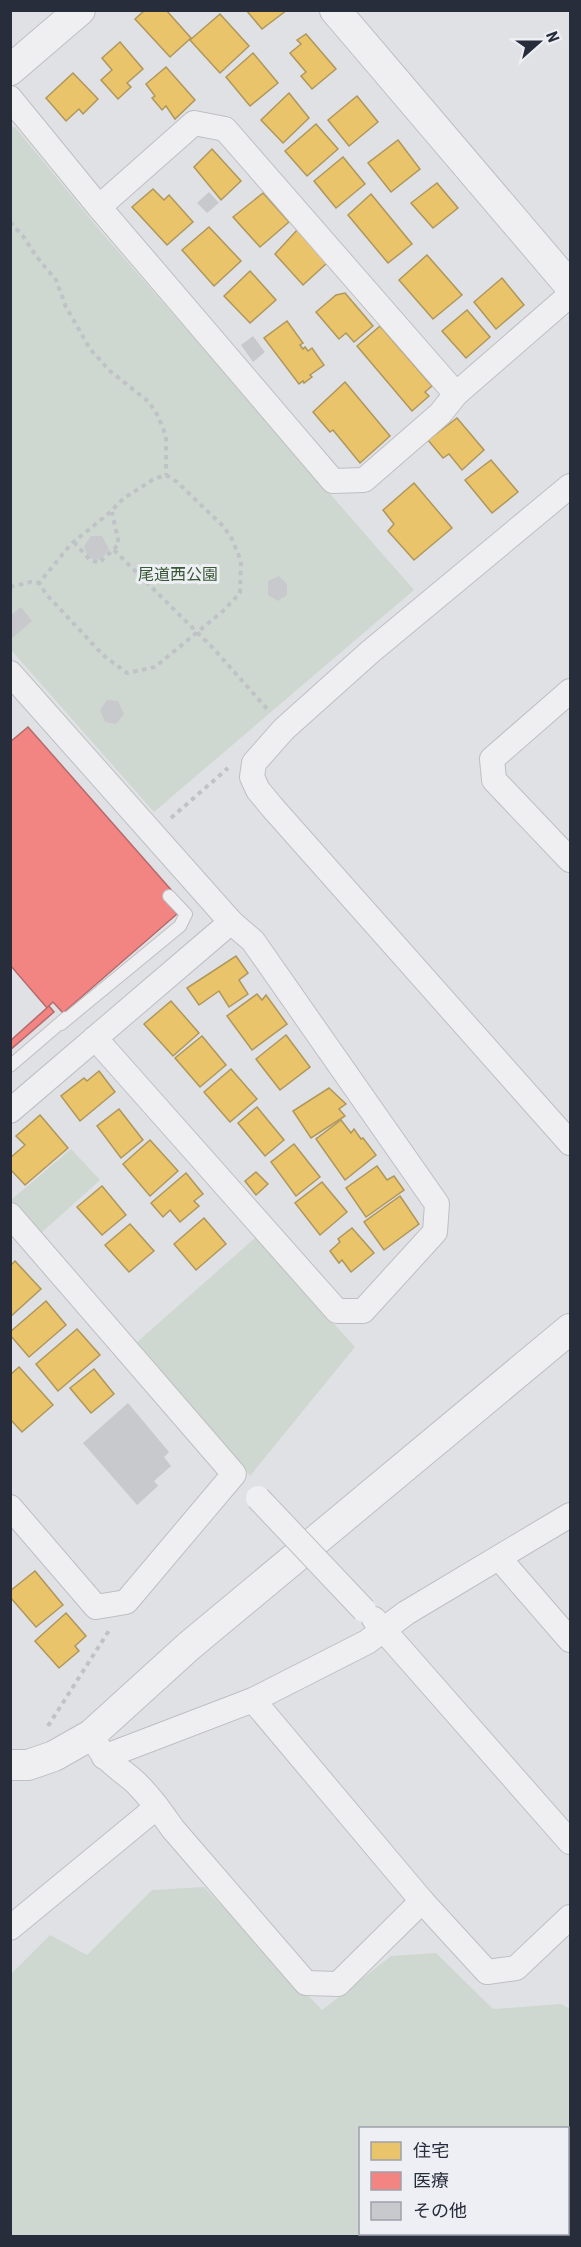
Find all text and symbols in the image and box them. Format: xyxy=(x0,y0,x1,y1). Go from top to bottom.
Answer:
north arrow xyxy=(509,12,569,72)
text: N xyxy=(542,29,563,45)
park label: 尾道西公園 xyxy=(138,565,218,584)
legend xyxy=(359,2127,569,2235)
text: 住宅 xyxy=(413,2140,449,2161)
text: 医療 xyxy=(413,2170,449,2191)
text: その他 xyxy=(413,2200,467,2221)

